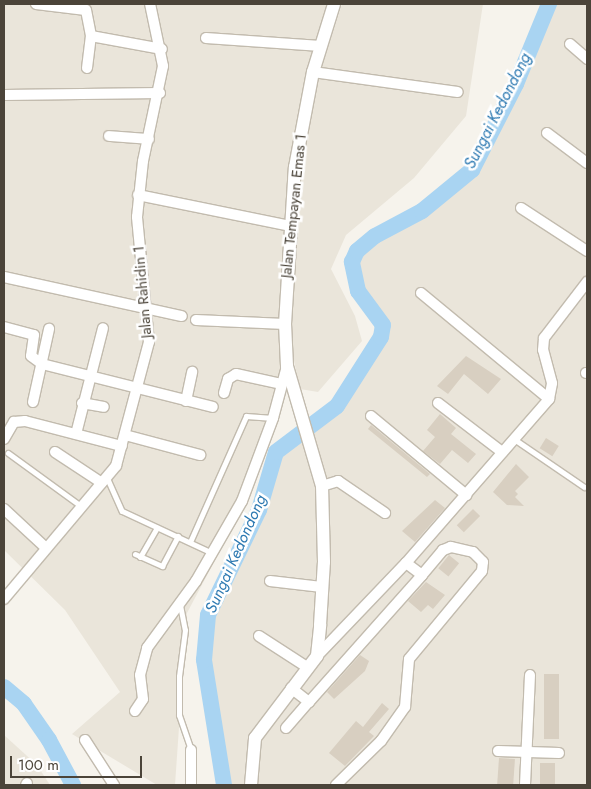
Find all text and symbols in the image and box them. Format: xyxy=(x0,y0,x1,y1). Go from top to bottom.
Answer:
water label: Sungai Kedondong xyxy=(461,50,535,172)
street label: Jalan Tempayan Emas 1 xyxy=(277,133,311,279)
street label: Jalan Rahidin 1 xyxy=(130,245,156,339)
water label: Sungai Kedondong xyxy=(201,492,271,616)
scale bar xyxy=(12,746,145,778)
text: 100 m xyxy=(18,754,59,776)

